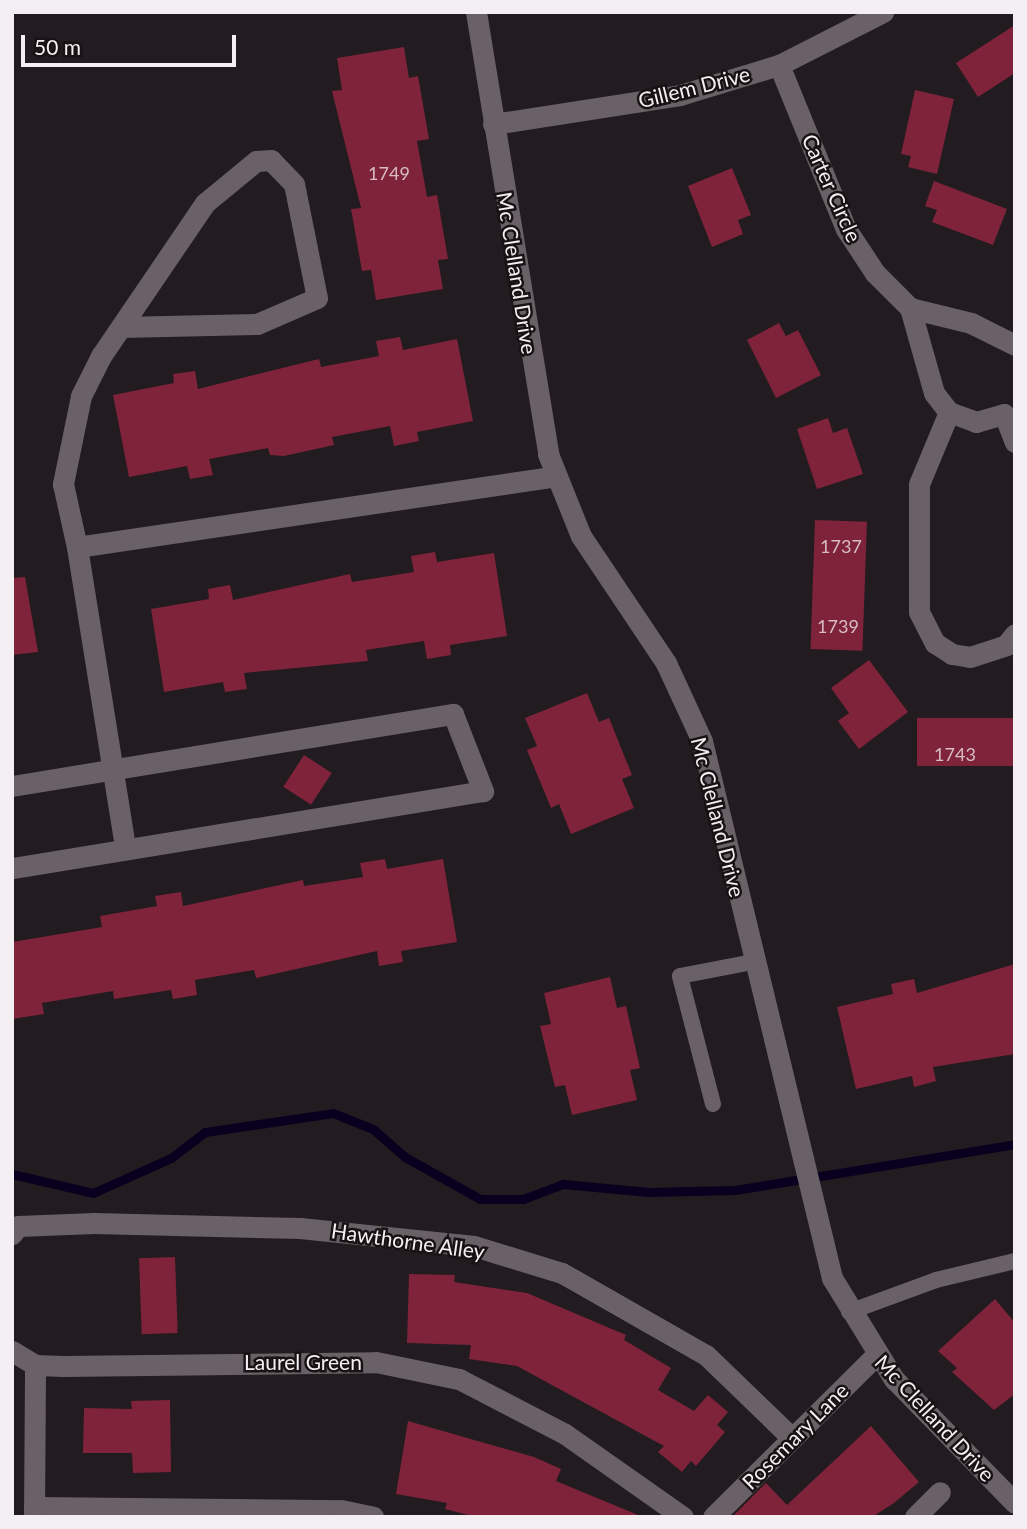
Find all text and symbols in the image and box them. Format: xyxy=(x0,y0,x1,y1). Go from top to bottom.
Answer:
scale bar xyxy=(24,21,240,65)
text: 50 m xyxy=(34,34,81,59)
street label: Gillem Drive xyxy=(636,61,752,113)
street label: Carter Circle xyxy=(797,130,867,246)
house number: 1749 xyxy=(368,162,410,184)
street label: Mc Clelland Drive xyxy=(492,190,542,356)
house number: 1737 xyxy=(820,535,862,557)
house number: 1739 xyxy=(817,615,859,637)
street label: Mc Clelland Drive xyxy=(686,734,750,900)
house number: 1743 xyxy=(934,743,976,765)
street label: Hawthorne Alley xyxy=(329,1218,487,1264)
street label: Laurel Green xyxy=(244,1349,362,1375)
street label: Mc Clelland Drive xyxy=(870,1349,1000,1487)
street label: Rosemary Lane xyxy=(737,1378,853,1494)

